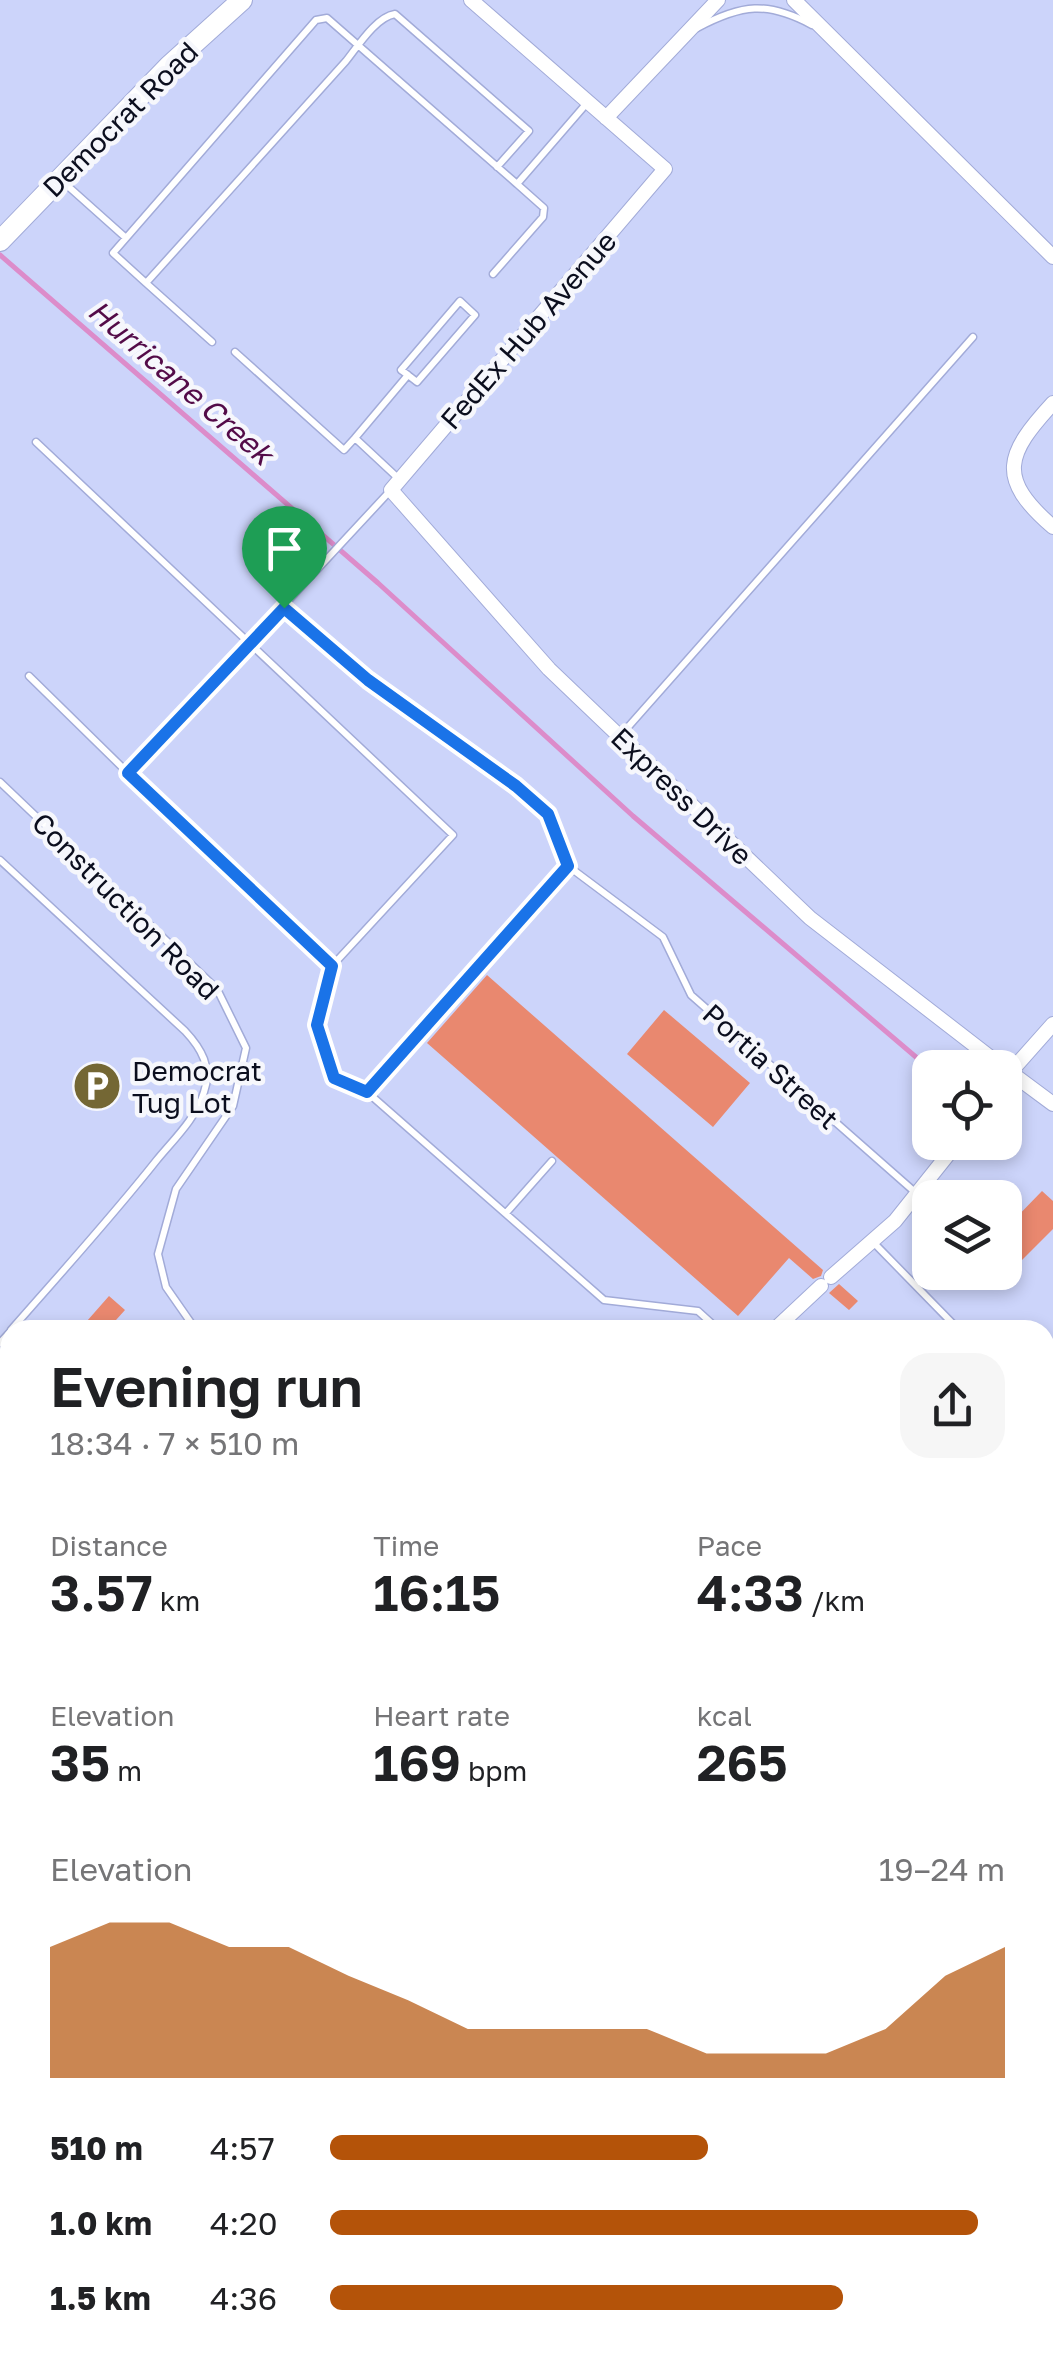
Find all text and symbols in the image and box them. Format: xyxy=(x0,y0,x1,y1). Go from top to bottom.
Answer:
street label: Democrat Road xyxy=(36,35,204,203)
street label: FedEx Hub Avenue xyxy=(433,225,623,435)
water label: Hurricane Creek xyxy=(81,292,283,474)
pin xyxy=(242,506,327,609)
icon: arrive xyxy=(257,521,312,576)
street label: Express Drive xyxy=(605,721,759,871)
street label: Construction Road xyxy=(26,806,226,1006)
street label: Portia Street xyxy=(697,997,845,1135)
map controls xyxy=(912,1050,1022,1290)
button: locate xyxy=(912,1050,1022,1160)
place label: Democrat Tug Lot xyxy=(132,1054,262,1119)
parking icon: Democrat Tug Lot xyxy=(71,1060,123,1112)
button: layers xyxy=(912,1180,1022,1290)
text: Evening run xyxy=(50,1353,363,1419)
button: share xyxy=(900,1353,1005,1458)
text: 18:34 · 7 × 510 m xyxy=(50,1424,299,1462)
text: Distance xyxy=(50,1529,168,1562)
text: Time xyxy=(373,1529,439,1562)
text: Pace xyxy=(697,1529,762,1562)
text: 3.57 xyxy=(50,1562,153,1622)
text: 16:15 xyxy=(373,1562,500,1622)
text: 4:33 xyxy=(697,1562,804,1622)
text: km xyxy=(153,1584,200,1617)
text: /km xyxy=(804,1584,865,1617)
text: Elevation xyxy=(50,1699,175,1732)
text: Heart rate xyxy=(373,1699,510,1732)
text: kcal xyxy=(697,1699,752,1732)
text: 35 xyxy=(50,1732,110,1792)
text: 169 xyxy=(373,1732,461,1792)
text: 265 xyxy=(697,1732,788,1792)
text: m xyxy=(110,1754,142,1787)
text: bpm xyxy=(461,1754,527,1787)
text: Elevation xyxy=(50,1850,192,1888)
text: 19–24 m xyxy=(879,1850,1005,1888)
text: 510 m xyxy=(50,2129,143,2167)
text: 4:57 xyxy=(210,2129,275,2167)
text: 1.0 km xyxy=(50,2204,152,2242)
text: 4:20 xyxy=(210,2204,278,2242)
text: 1.5 km xyxy=(50,2279,151,2317)
text: 4:36 xyxy=(210,2279,277,2317)

